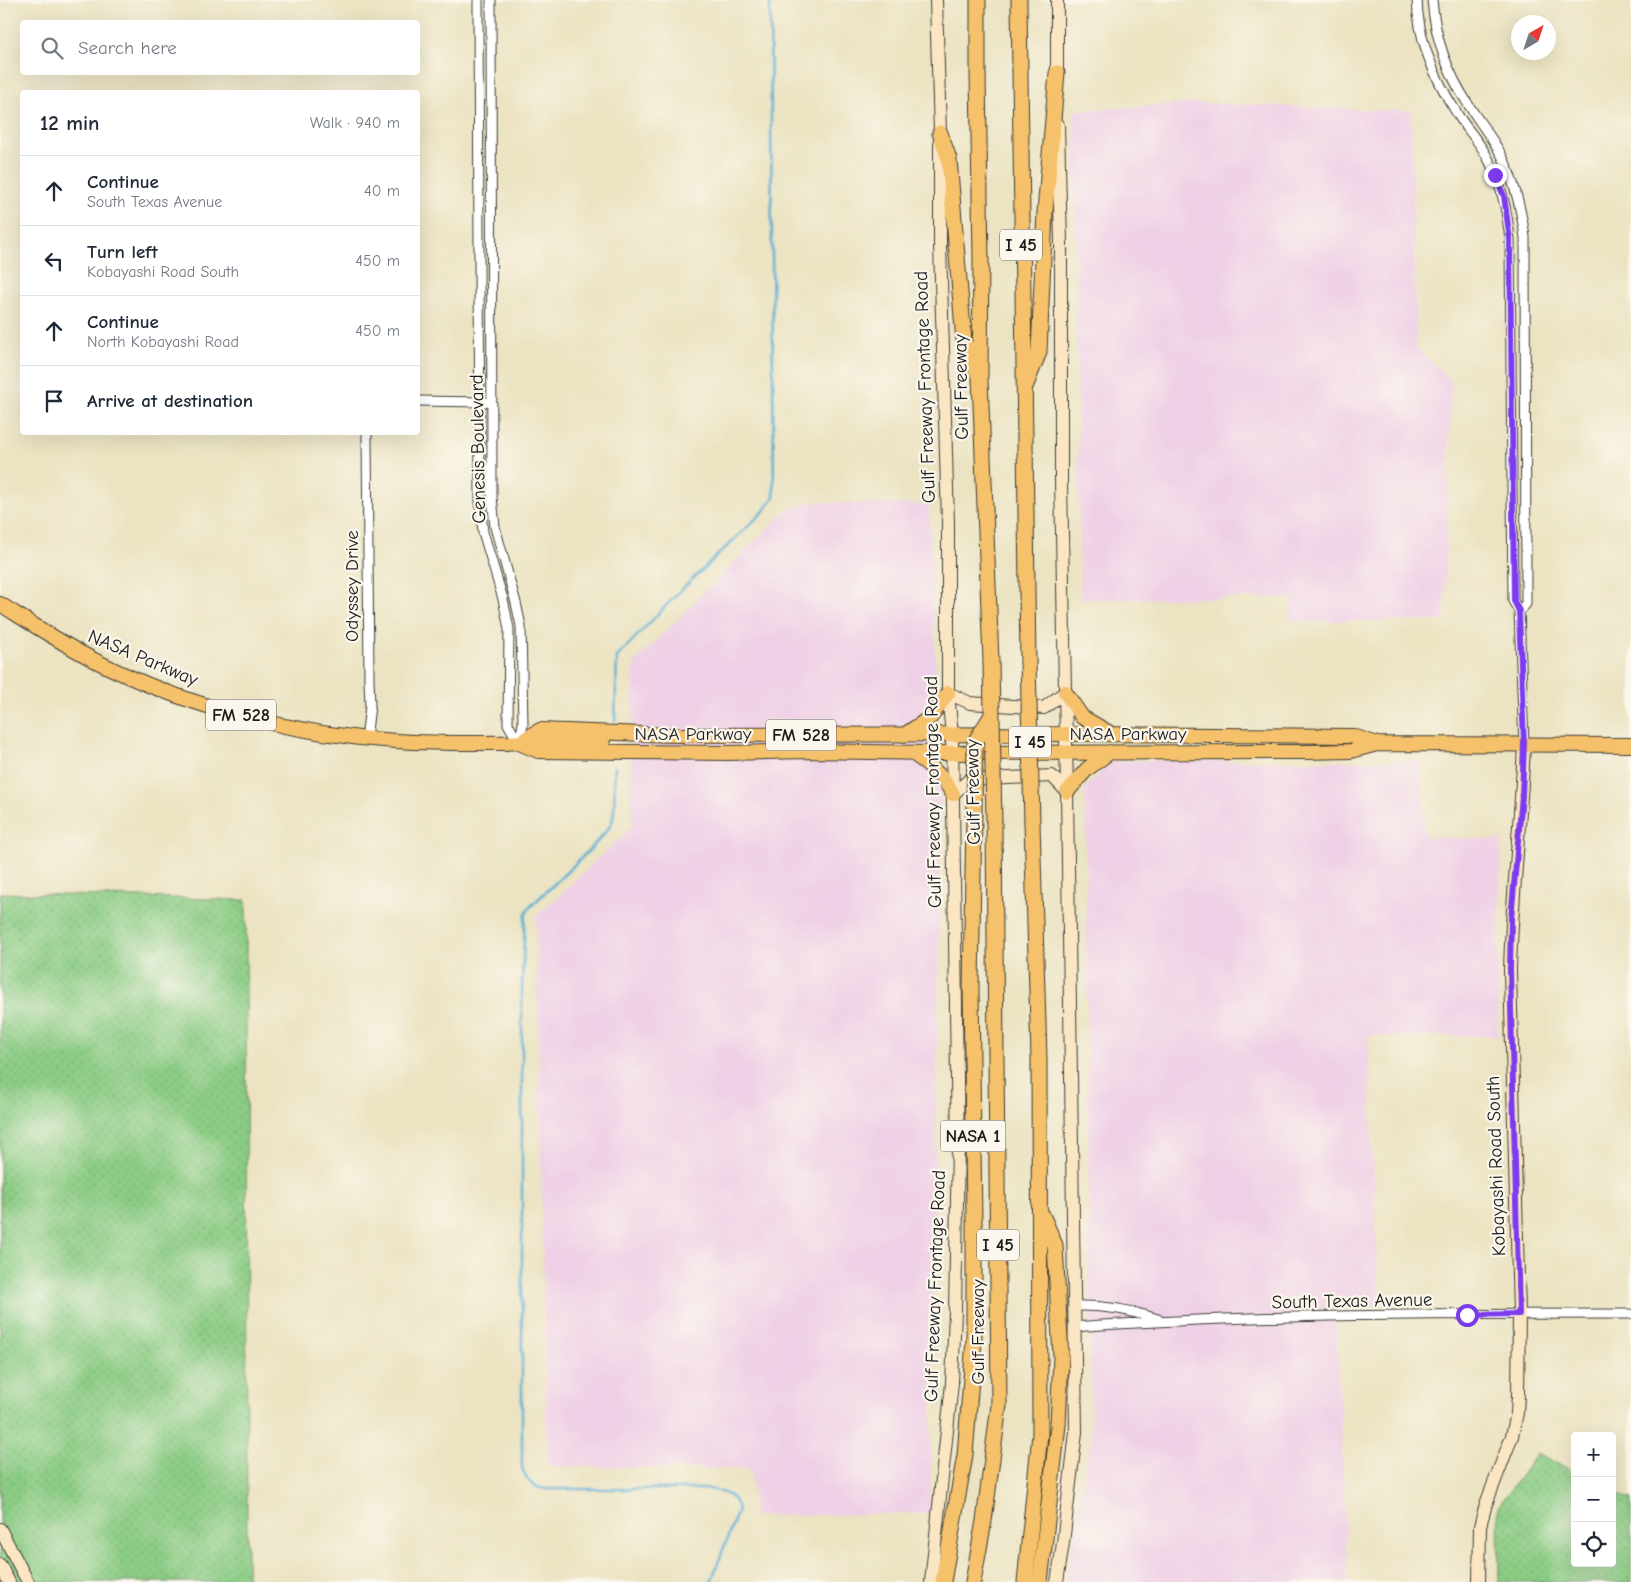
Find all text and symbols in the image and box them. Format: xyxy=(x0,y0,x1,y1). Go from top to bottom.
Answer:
north arrow xyxy=(1511,15,1556,60)
search box xyxy=(20,20,420,75)
icon: search xyxy=(38,34,66,62)
text: Search here xyxy=(78,37,177,59)
text: 12 min xyxy=(40,111,99,135)
text: Walk · 940 m xyxy=(310,114,400,132)
route end xyxy=(1484,164,1507,187)
text: Continue xyxy=(87,171,159,193)
icon: ahead xyxy=(40,177,68,205)
text: 40 m xyxy=(364,182,400,200)
text: South Texas Avenue xyxy=(87,193,222,211)
road number: I 45 xyxy=(1000,230,1042,260)
text: Turn left xyxy=(87,241,158,263)
icon: left xyxy=(40,247,68,275)
text: 450 m xyxy=(355,252,400,270)
text: Kobayashi Road South xyxy=(87,263,239,281)
street label: Gulf Freeway Frontage Road xyxy=(910,271,940,503)
text: Continue xyxy=(87,311,159,333)
icon: ahead xyxy=(40,317,68,345)
text: 450 m xyxy=(355,322,400,340)
text: North Kobayashi Road xyxy=(87,333,239,351)
street label: Gulf Freeway xyxy=(949,334,973,440)
street label: Genesis Boulevard xyxy=(466,374,490,524)
icon: arrive xyxy=(40,387,68,415)
text: Arrive at destination xyxy=(87,390,253,412)
street label: Odyssey Drive xyxy=(341,530,363,642)
street label: NASA Parkway xyxy=(85,625,202,691)
street label: Gulf Freeway Frontage Road xyxy=(920,676,946,908)
road number: FM 528 xyxy=(206,700,276,730)
road number: FM 528 xyxy=(766,720,836,750)
street label: NASA Parkway xyxy=(634,723,752,745)
street label: NASA Parkway xyxy=(1069,723,1187,745)
road number: I 45 xyxy=(1009,726,1051,758)
street label: Gulf Freeway xyxy=(961,739,985,845)
street label: Kobayashi Road South xyxy=(1482,1075,1510,1257)
road number: NASA 1 xyxy=(940,1120,1006,1152)
street label: Gulf Freeway Frontage Road xyxy=(920,1170,950,1402)
road number: I 45 xyxy=(977,1230,1019,1260)
street label: Gulf Freeway xyxy=(967,1279,989,1385)
street label: South Texas Avenue xyxy=(1271,1289,1433,1313)
route start xyxy=(1456,1304,1479,1327)
map controls xyxy=(1571,1432,1616,1567)
button: + xyxy=(1571,1432,1616,1477)
button: − xyxy=(1571,1477,1616,1522)
button: locate xyxy=(1571,1522,1616,1567)

